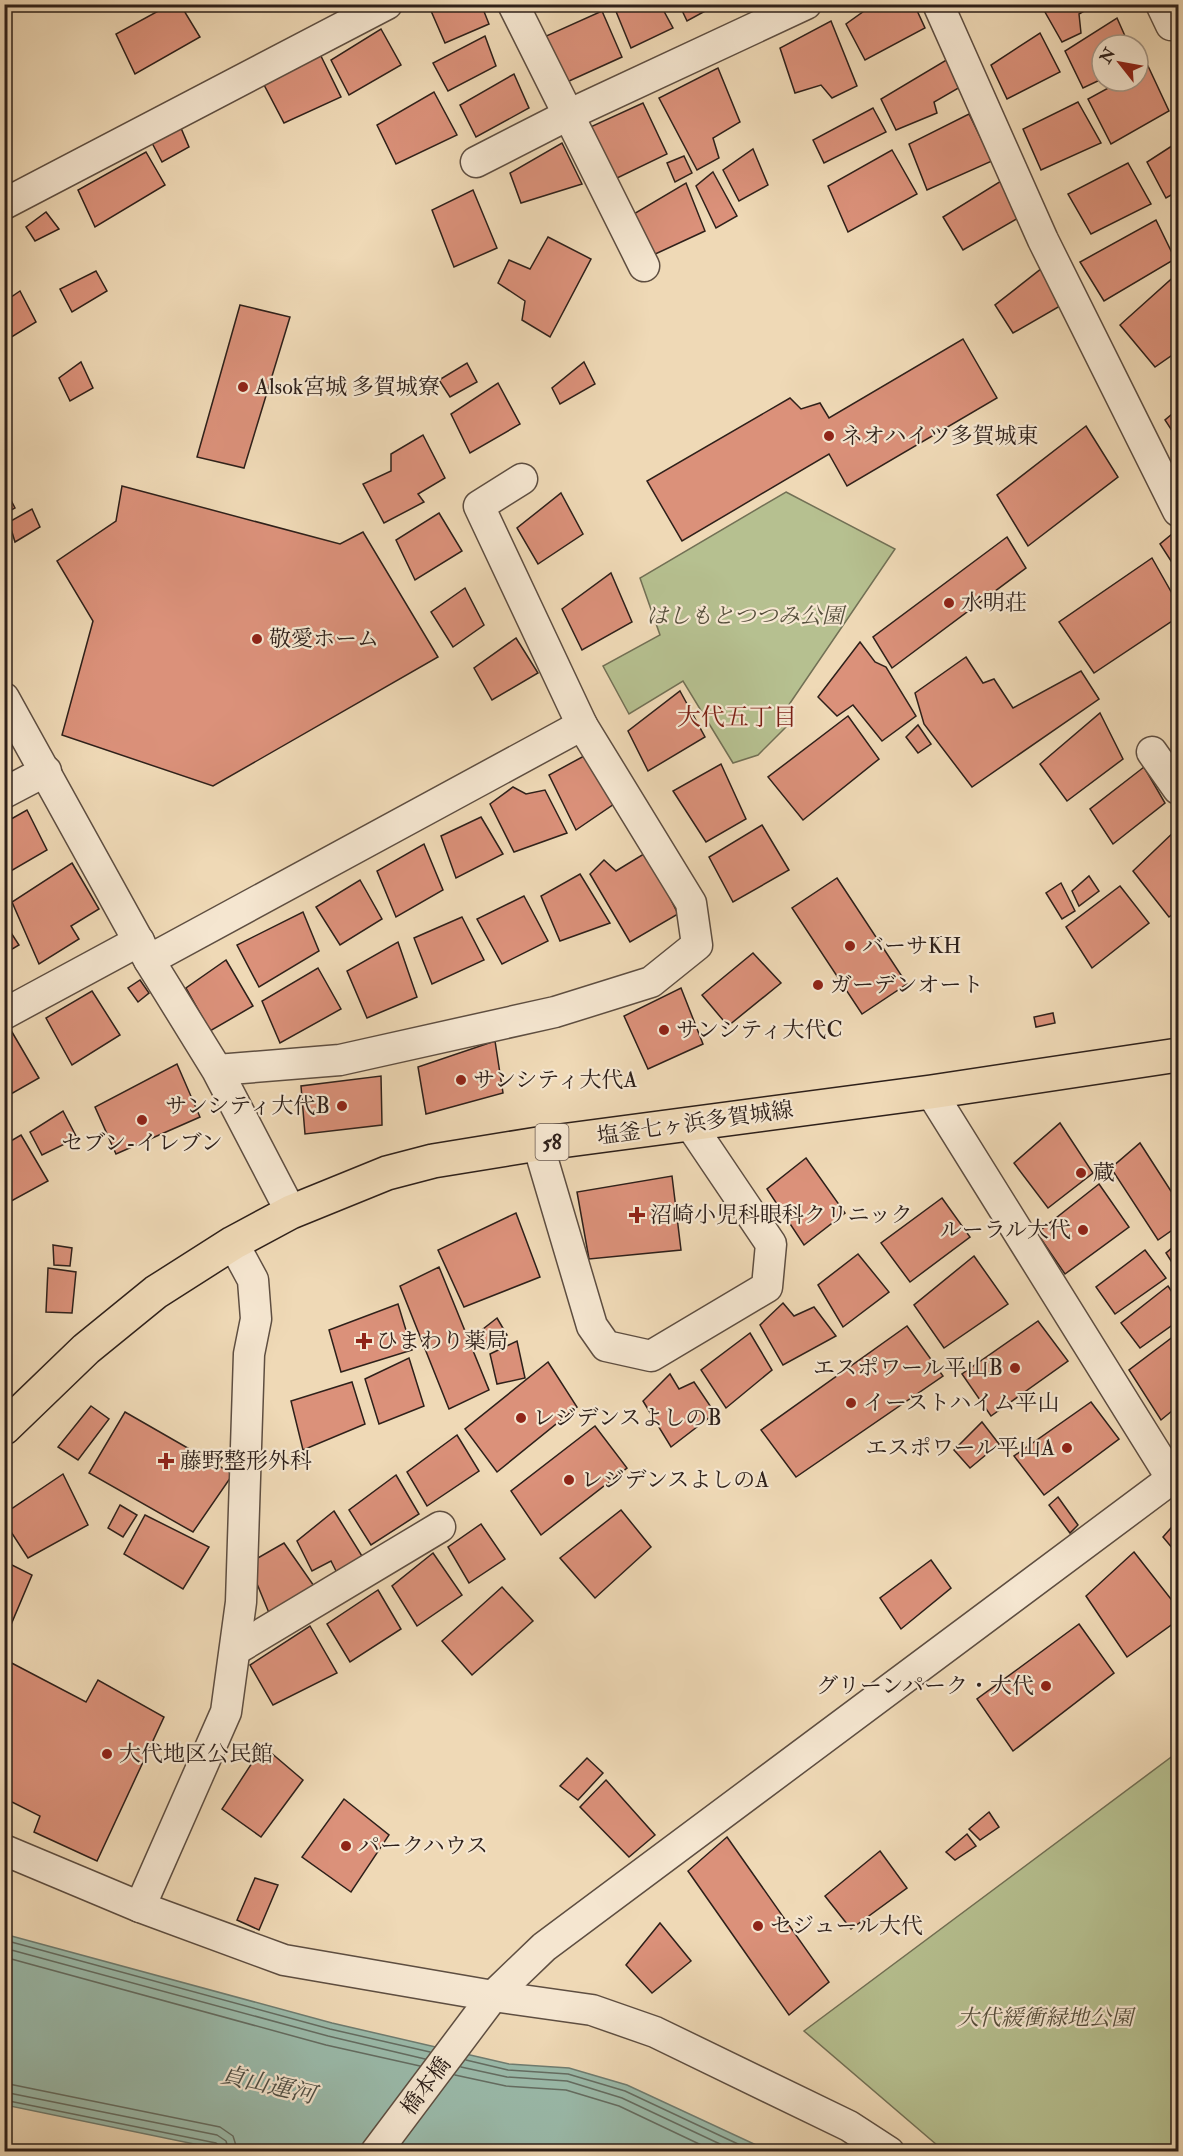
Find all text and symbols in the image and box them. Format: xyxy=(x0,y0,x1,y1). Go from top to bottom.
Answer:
north arrow xyxy=(1090,33,1150,93)
text: N xyxy=(1095,44,1121,68)
place label: Alsok宮城 多賀城寮 xyxy=(254,373,440,401)
marker: Alsok宮城 多賀城寮 xyxy=(236,380,250,394)
place label: ネオハイツ多賀城東 xyxy=(841,422,1039,450)
marker: ネオハイツ多賀城東 xyxy=(822,429,836,443)
place label: 水明荘 xyxy=(961,589,1027,617)
marker: 水明荘 xyxy=(942,596,956,610)
park label: はしもとつつみ公園 xyxy=(646,602,847,630)
place label: 敬愛ホーム xyxy=(269,625,379,653)
marker: 敬愛ホーム xyxy=(250,632,264,646)
district label: 大代五丁目 xyxy=(677,702,797,733)
place label: バーサKH xyxy=(862,932,961,960)
marker: バーサKH xyxy=(843,939,857,953)
place label: ガーデンオート xyxy=(830,971,984,999)
marker: ガーデンオート xyxy=(811,978,825,992)
place label: サンシティ大代C xyxy=(676,1016,843,1044)
marker: サンシティ大代C xyxy=(657,1023,671,1037)
place label: サンシティ大代A xyxy=(473,1066,638,1094)
marker: サンシティ大代A xyxy=(454,1073,468,1087)
place label: サンシティ大代B xyxy=(165,1092,330,1120)
street label: 塩釜七ヶ浜多賀城線 xyxy=(595,1095,795,1151)
marker: サンシティ大代B xyxy=(335,1099,349,1113)
marker: セブン-イレブン xyxy=(135,1113,149,1127)
road number: 58 xyxy=(536,1124,568,1160)
place label: セブン-イレブン xyxy=(61,1129,223,1157)
place label: 蔵 xyxy=(1093,1159,1115,1187)
marker: 蔵 xyxy=(1074,1166,1088,1180)
place label: 沼崎小児科眼科クリニック xyxy=(650,1201,913,1229)
marker: 沼崎小児科眼科クリニック xyxy=(628,1206,646,1224)
place label: ルーラル大代 xyxy=(940,1216,1071,1244)
marker: ルーラル大代 xyxy=(1076,1223,1090,1237)
place label: ひまわり薬局 xyxy=(376,1327,508,1355)
marker: ひまわり薬局 xyxy=(357,1334,371,1348)
place label: エスポワール平山B xyxy=(813,1354,1003,1382)
marker: エスポワール平山B xyxy=(1008,1361,1022,1375)
place label: イーストハイム平山 xyxy=(863,1389,1059,1417)
marker: イーストハイム平山 xyxy=(844,1396,858,1410)
place label: レジデンスよしのB xyxy=(533,1404,722,1432)
marker: レジデンスよしのB xyxy=(514,1411,528,1425)
place label: エスポワール平山A xyxy=(865,1434,1055,1462)
marker: エスポワール平山A xyxy=(1060,1441,1074,1455)
place label: 藤野整形外科 xyxy=(180,1447,312,1475)
marker: 藤野整形外科 xyxy=(157,1452,175,1470)
place label: レジデンスよしのA xyxy=(581,1466,769,1494)
marker: レジデンスよしのA xyxy=(562,1473,576,1487)
place label: グリーンパーク・大代 xyxy=(816,1672,1034,1700)
marker: グリーンパーク・大代 xyxy=(1039,1679,1053,1693)
place label: 大代地区公民館 xyxy=(119,1740,273,1768)
marker: 大代地区公民館 xyxy=(100,1747,114,1761)
place label: パークハウス xyxy=(358,1832,488,1860)
marker: パークハウス xyxy=(339,1839,353,1853)
place label: セジュール大代 xyxy=(770,1912,923,1940)
marker: セジュール大代 xyxy=(751,1919,765,1933)
park label: 大代緩衝緑地公園 xyxy=(957,2004,1136,2032)
street label: 橋本橋 xyxy=(395,2051,457,2121)
water label: 貞山運河 xyxy=(218,2059,322,2112)

